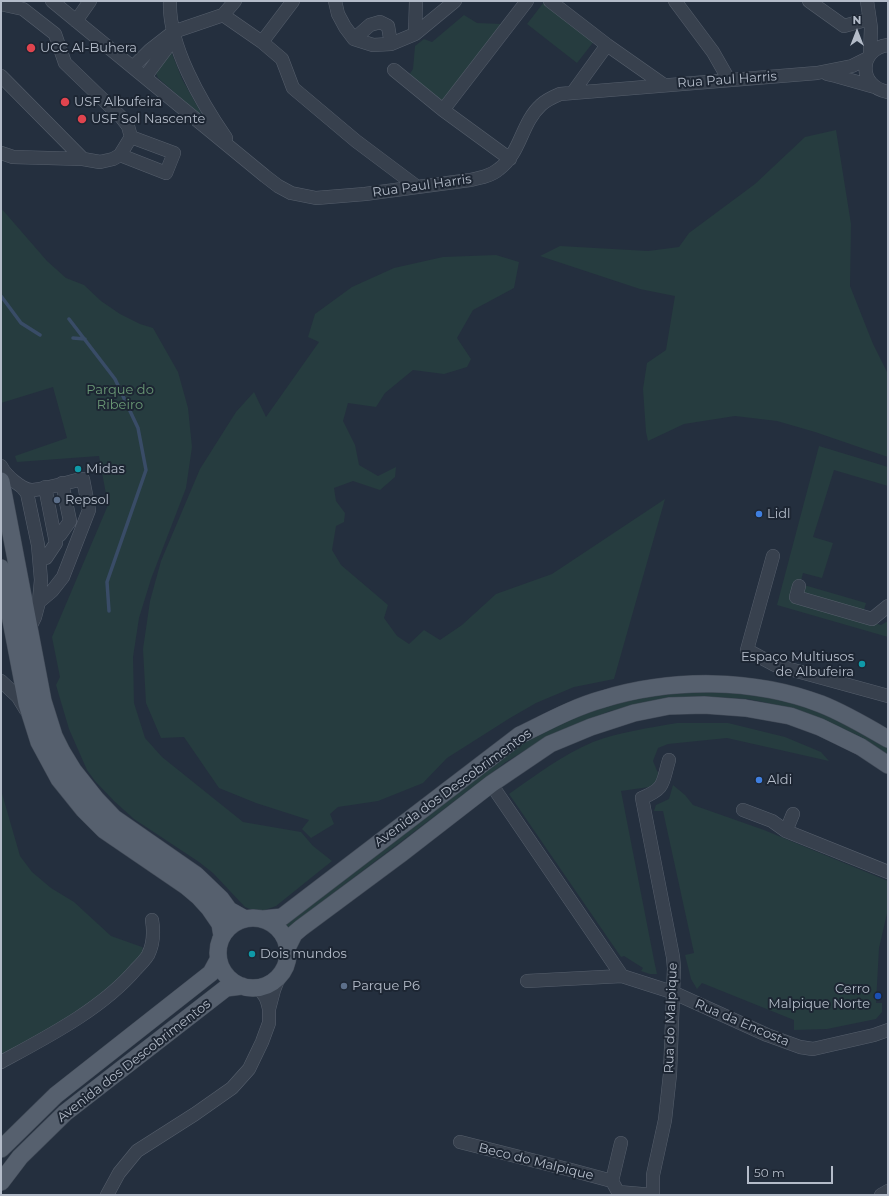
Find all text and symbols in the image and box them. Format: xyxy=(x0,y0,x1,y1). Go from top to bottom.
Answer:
north arrow xyxy=(837,12,877,52)
text: N xyxy=(853,13,861,27)
place label: UCC Al-Buhera xyxy=(40,40,137,56)
marker: UCC Al-Buhera xyxy=(25,42,37,54)
street label: Rua Paul Harris xyxy=(677,69,777,91)
place label: USF Albufeira xyxy=(74,94,162,110)
marker: USF Albufeira xyxy=(59,96,71,108)
place label: USF Sol Nascente xyxy=(91,111,205,127)
marker: USF Sol Nascente xyxy=(76,113,88,125)
street label: Rua Paul Harris xyxy=(371,171,473,201)
park label: Parque do Ribeiro xyxy=(86,382,154,413)
place label: Midas xyxy=(86,461,125,477)
marker: Midas xyxy=(73,464,83,474)
place label: Repsol xyxy=(65,492,109,508)
marker: Repsol xyxy=(52,495,62,505)
place label: Lidl xyxy=(767,506,790,522)
marker: Lidl xyxy=(754,509,764,519)
place label: Espaço Multiusos de Albufeira xyxy=(741,649,854,680)
marker: Espaço Multiusos de Albufeira xyxy=(857,659,867,669)
street label: Avenida dos Descobrimentos xyxy=(371,726,535,850)
place label: Aldi xyxy=(767,772,792,788)
marker: Aldi xyxy=(754,775,764,785)
place label: Dois mundos xyxy=(260,946,347,962)
marker: Dois mundos xyxy=(247,949,257,959)
street label: Rua do Malpique xyxy=(661,962,681,1074)
place label: Parque P6 xyxy=(352,978,420,994)
marker: Parque P6 xyxy=(339,981,349,991)
place label: Cerro Malpique Norte xyxy=(768,981,870,1012)
marker: Cerro Malpique Norte xyxy=(873,991,883,1001)
street label: Avenida dos Descobrimentos xyxy=(54,996,214,1126)
street label: Rua da Encosta xyxy=(692,996,792,1050)
street label: Beco do Malpique xyxy=(477,1140,595,1184)
scale bar xyxy=(749,1158,835,1184)
text: 50 m xyxy=(754,1165,785,1180)

